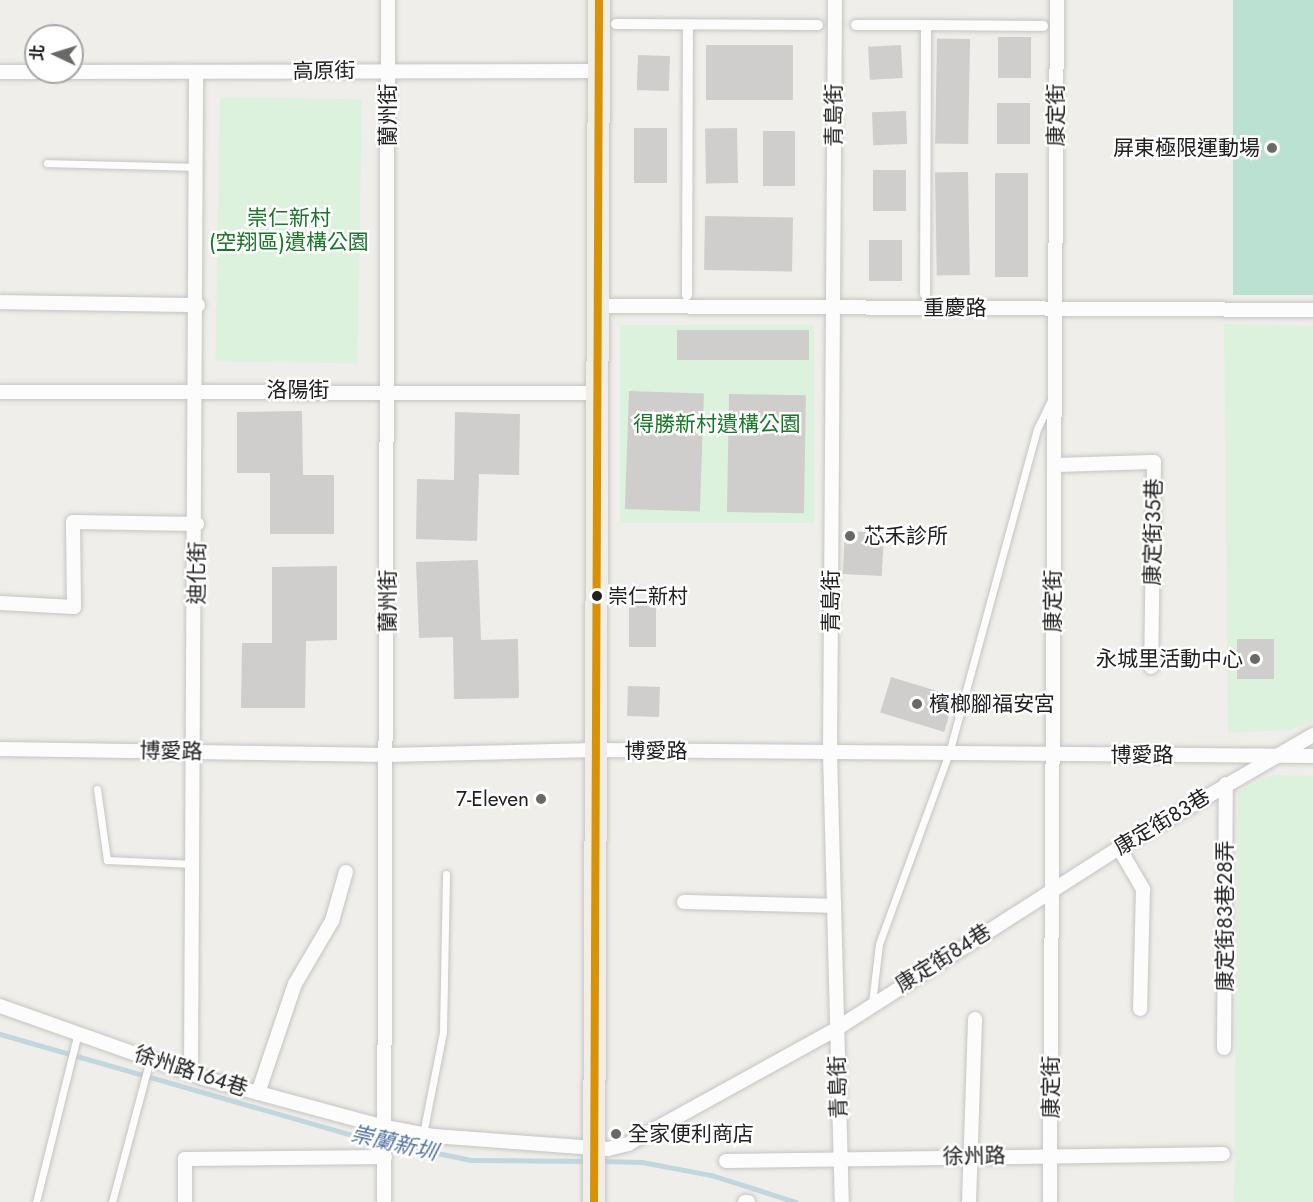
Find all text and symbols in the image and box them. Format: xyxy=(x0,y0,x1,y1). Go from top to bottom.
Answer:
north arrow xyxy=(24,24,84,84)
text: 北 xyxy=(26,44,50,62)
street label: 高原街 xyxy=(292,58,356,84)
street label: 蘭州街 xyxy=(375,84,401,146)
street label: 青島街 xyxy=(821,84,847,146)
street label: 康定街 xyxy=(1043,84,1069,146)
place label: 屏東極限運動場 xyxy=(1113,135,1260,161)
marker: 屏東極限運動場 xyxy=(1265,141,1279,155)
park label: 崇仁新村 (空翔區)遺構公園 xyxy=(209,205,369,255)
street label: 重慶路 xyxy=(924,295,986,321)
street label: 洛陽街 xyxy=(267,377,329,403)
park label: 得勝新村遺構公園 xyxy=(633,411,801,437)
street label: 康定街35巷 xyxy=(1139,478,1167,586)
place label: 芯禾診所 xyxy=(864,523,948,549)
marker: 芯禾診所 xyxy=(841,527,859,545)
street label: 迪化街 xyxy=(184,541,210,605)
street label: 蘭州街 xyxy=(375,570,401,632)
street label: 青島街 xyxy=(818,570,844,632)
street label: 康定街 xyxy=(1040,570,1066,632)
place label: 崇仁新村 xyxy=(608,584,688,608)
marker: 崇仁新村 xyxy=(591,590,603,602)
place label: 永城里活動中心 xyxy=(1096,646,1243,672)
marker: 永城里活動中心 xyxy=(1248,652,1262,666)
place label: 檳榔腳福安宮 xyxy=(929,691,1055,717)
marker: 檳榔腳福安宮 xyxy=(910,697,924,711)
street label: 博愛路 xyxy=(139,738,203,764)
street label: 博愛路 xyxy=(625,738,687,764)
street label: 博愛路 xyxy=(1111,742,1173,768)
street label: 康定街83巷 xyxy=(1110,784,1214,860)
place label: 7-Eleven xyxy=(456,786,529,812)
marker: 7-Eleven xyxy=(534,792,548,806)
street label: 康定街83巷28弄 xyxy=(1212,840,1238,992)
street label: 康定街84巷 xyxy=(891,919,995,997)
street label: 徐州路164巷 xyxy=(131,1041,251,1101)
street label: 青島街 xyxy=(824,1055,852,1119)
street label: 康定街 xyxy=(1038,1056,1064,1118)
water label: 崇蘭新圳 xyxy=(348,1120,440,1166)
place label: 全家便利商店 xyxy=(628,1121,754,1147)
marker: 全家便利商店 xyxy=(609,1127,623,1141)
street label: 徐州路 xyxy=(942,1143,1006,1169)

